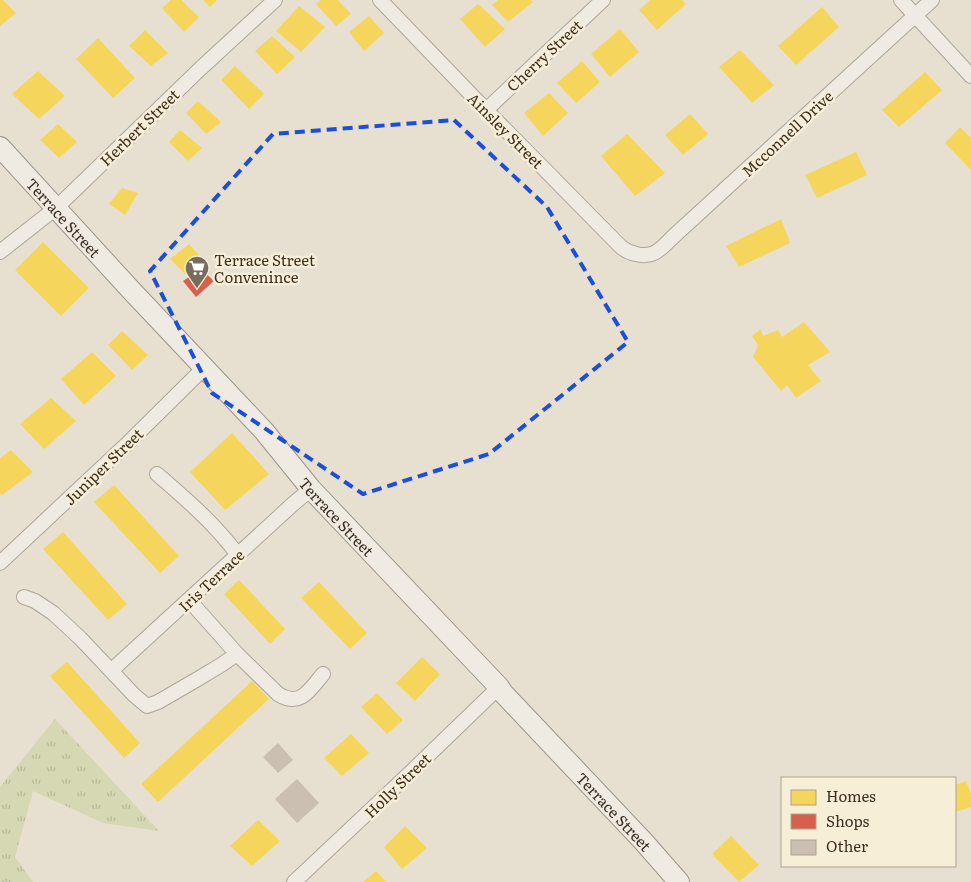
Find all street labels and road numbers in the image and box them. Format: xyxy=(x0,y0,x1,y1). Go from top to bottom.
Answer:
street label: Cherry Street xyxy=(501,14,587,96)
street label: Herbert Street xyxy=(94,83,184,171)
street label: Mcconnell Drive xyxy=(736,84,838,182)
street label: Ainsley Street xyxy=(463,87,549,173)
street label: Terrace Street xyxy=(22,172,107,262)
street label: Juniper Street xyxy=(58,422,148,510)
street label: Terrace Street xyxy=(294,472,380,561)
street label: Iris Terrace xyxy=(173,543,249,617)
street label: Holly Street xyxy=(358,747,436,823)
street label: Terrace Street xyxy=(571,766,658,855)

